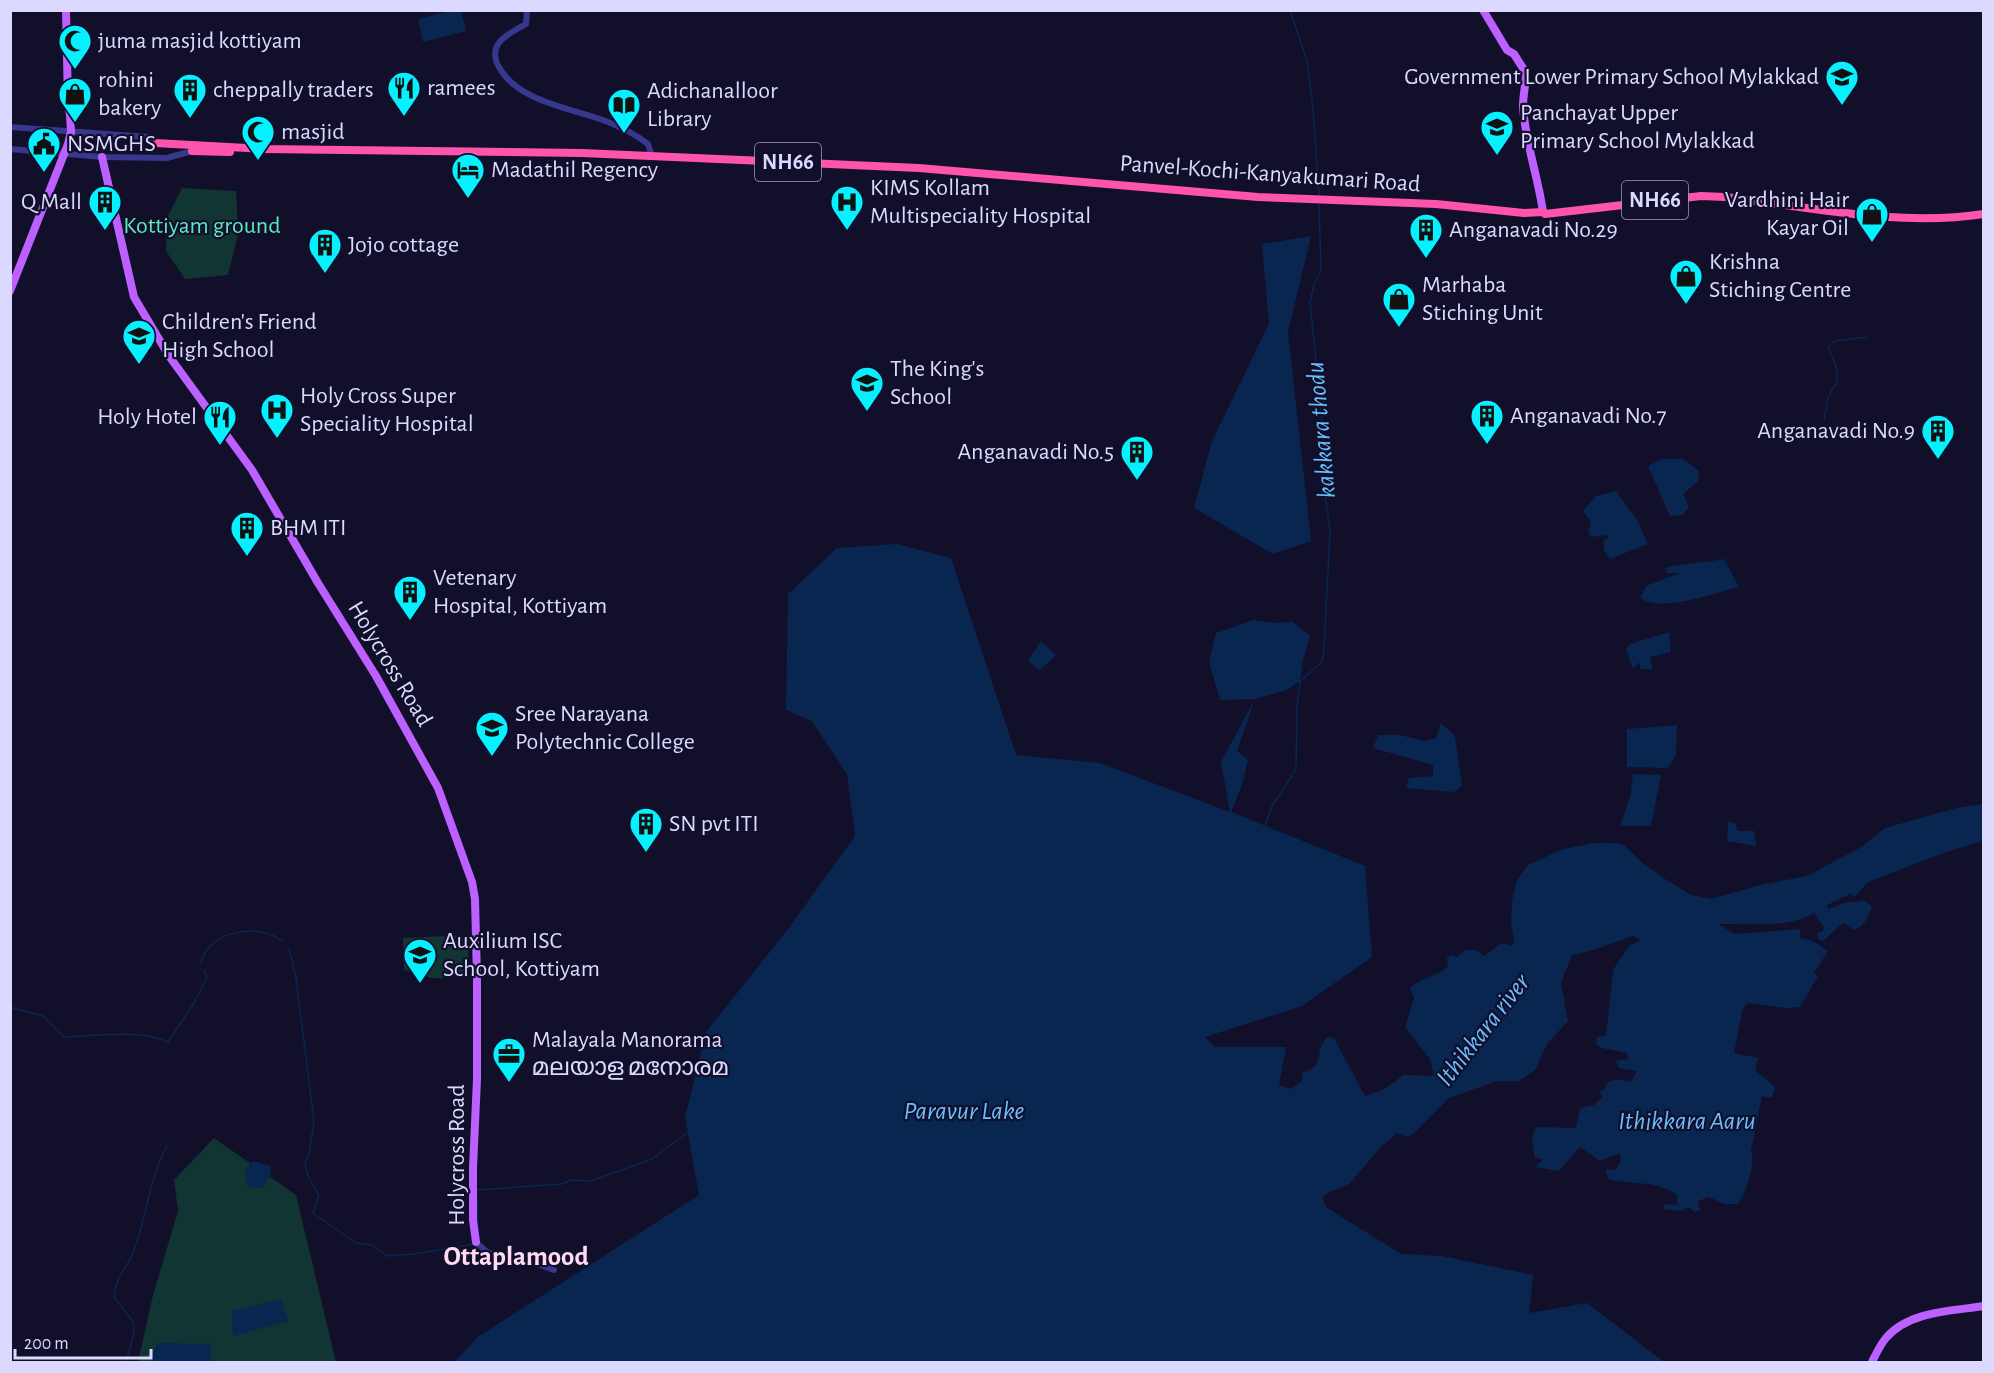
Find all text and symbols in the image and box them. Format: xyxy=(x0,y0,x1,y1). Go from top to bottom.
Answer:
mosque icon: juma masjid kottiyam xyxy=(57,23,93,70)
place label: juma masjid kottiyam xyxy=(98,29,302,53)
school or university icon: Government Lower Primary School Mylakkad xyxy=(1824,59,1860,106)
place label: Government Lower Primary School Mylakkad xyxy=(1404,65,1819,89)
place label: rohini bakery xyxy=(98,68,161,120)
restaurant icon: ramees xyxy=(386,70,422,117)
building icon: cheppally traders xyxy=(172,72,208,119)
shop icon: rohini bakery xyxy=(57,76,93,123)
place label: ramees xyxy=(427,76,496,100)
place label: cheppally traders xyxy=(213,78,374,102)
place label: Adichanalloor Library xyxy=(647,79,778,131)
library icon: Adichanalloor Library xyxy=(606,87,642,134)
place label: Panchayat Upper Primary School Mylakkad xyxy=(1520,101,1755,153)
school or university icon: Panchayat Upper Primary School Mylakkad xyxy=(1479,109,1515,156)
mosque icon: masjid xyxy=(240,114,276,161)
place label: masjid xyxy=(281,120,345,144)
public building icon: NSMGHS xyxy=(26,126,62,173)
place label: NSMGHS xyxy=(67,132,156,156)
road number: NH66 xyxy=(755,143,821,181)
hotel icon: Madathil Regency xyxy=(450,152,486,199)
street label: Panvel-Kochi-Kanyakumari Road xyxy=(1119,152,1421,196)
place label: Madathil Regency xyxy=(491,158,658,182)
place label: KIMS Kollam Multispeciality Hospital xyxy=(870,176,1091,228)
road number: NH66 xyxy=(1622,181,1688,219)
building icon: Q Mall xyxy=(87,184,123,231)
hospital icon: KIMS Kollam Multispeciality Hospital xyxy=(829,184,865,231)
place label: Vardhini Hair Kayar Oil xyxy=(1725,188,1849,240)
place label: Q Mall xyxy=(21,190,82,214)
shop icon: Vardhini Hair Kayar Oil xyxy=(1854,196,1890,243)
building icon: Anganavadi No.29 xyxy=(1408,212,1444,259)
park label: Kottiyam ground xyxy=(123,214,281,238)
place label: Anganavadi No.29 xyxy=(1449,218,1618,242)
building icon: Jojo cottage xyxy=(307,227,343,274)
place label: Jojo cottage xyxy=(348,233,459,257)
place label: Krishna Stiching Centre xyxy=(1709,250,1851,302)
shop icon: Krishna Stiching Centre xyxy=(1668,258,1704,305)
place label: Marhaba Stiching Unit xyxy=(1422,273,1543,325)
shop icon: Marhaba Stiching Unit xyxy=(1381,281,1417,328)
place label: Children's Friend High School xyxy=(162,310,317,362)
school or university icon: Children's Friend High School xyxy=(121,318,157,365)
place label: The King's School xyxy=(890,357,985,409)
water label: kakkara thodu xyxy=(1302,360,1340,500)
school or university icon: The King's School xyxy=(849,365,885,412)
place label: Holy Cross Super Speciality Hospital xyxy=(300,384,474,436)
hospital icon: Holy Cross Super Speciality Hospital xyxy=(259,392,295,439)
building icon: Anganavadi No.7 xyxy=(1469,398,1505,445)
restaurant icon: Holy Hotel xyxy=(202,399,238,446)
place label: Anganavadi No.7 xyxy=(1510,404,1667,428)
place label: Holy Hotel xyxy=(97,405,197,429)
building icon: Anganavadi No.9 xyxy=(1920,413,1956,460)
place label: Anganavadi No.9 xyxy=(1757,419,1915,443)
building icon: Anganavadi No.5 xyxy=(1119,434,1155,481)
place label: Anganavadi No.5 xyxy=(957,440,1114,464)
building icon: BHM ITI xyxy=(229,510,265,557)
place label: BHM ITI xyxy=(270,516,347,540)
place label: Vetenary Hospital, Kottiyam xyxy=(433,566,607,618)
building icon: Vetenary Hospital, Kottiyam xyxy=(392,574,428,621)
street label: Holycross Road xyxy=(343,597,437,731)
place label: Sree Narayana Polytechnic College xyxy=(515,702,695,754)
school or university icon: Sree Narayana Polytechnic College xyxy=(474,710,510,757)
building icon: SN pvt ITI xyxy=(628,806,664,853)
place label: SN pvt ITI xyxy=(669,812,759,836)
place label: Auxilium ISC School, Kottiyam xyxy=(443,929,600,981)
school or university icon: Auxilium ISC School, Kottiyam xyxy=(402,937,438,984)
water label: Ithikkara river xyxy=(1431,968,1536,1091)
place label: Malayala Manorama മലയാള മനോരമ xyxy=(532,1028,729,1080)
office icon: Malayala Manorama മലയാള മനോരമ xyxy=(491,1036,527,1083)
street label: Holycross Road xyxy=(445,1084,469,1226)
water label: Paravur Lake xyxy=(904,1098,1025,1124)
water label: Ithikkara Aaru xyxy=(1618,1108,1756,1134)
district label: Ottaplamood xyxy=(443,1243,589,1270)
scale bar xyxy=(15,1322,152,1360)
text: 200 m xyxy=(24,1335,69,1353)

